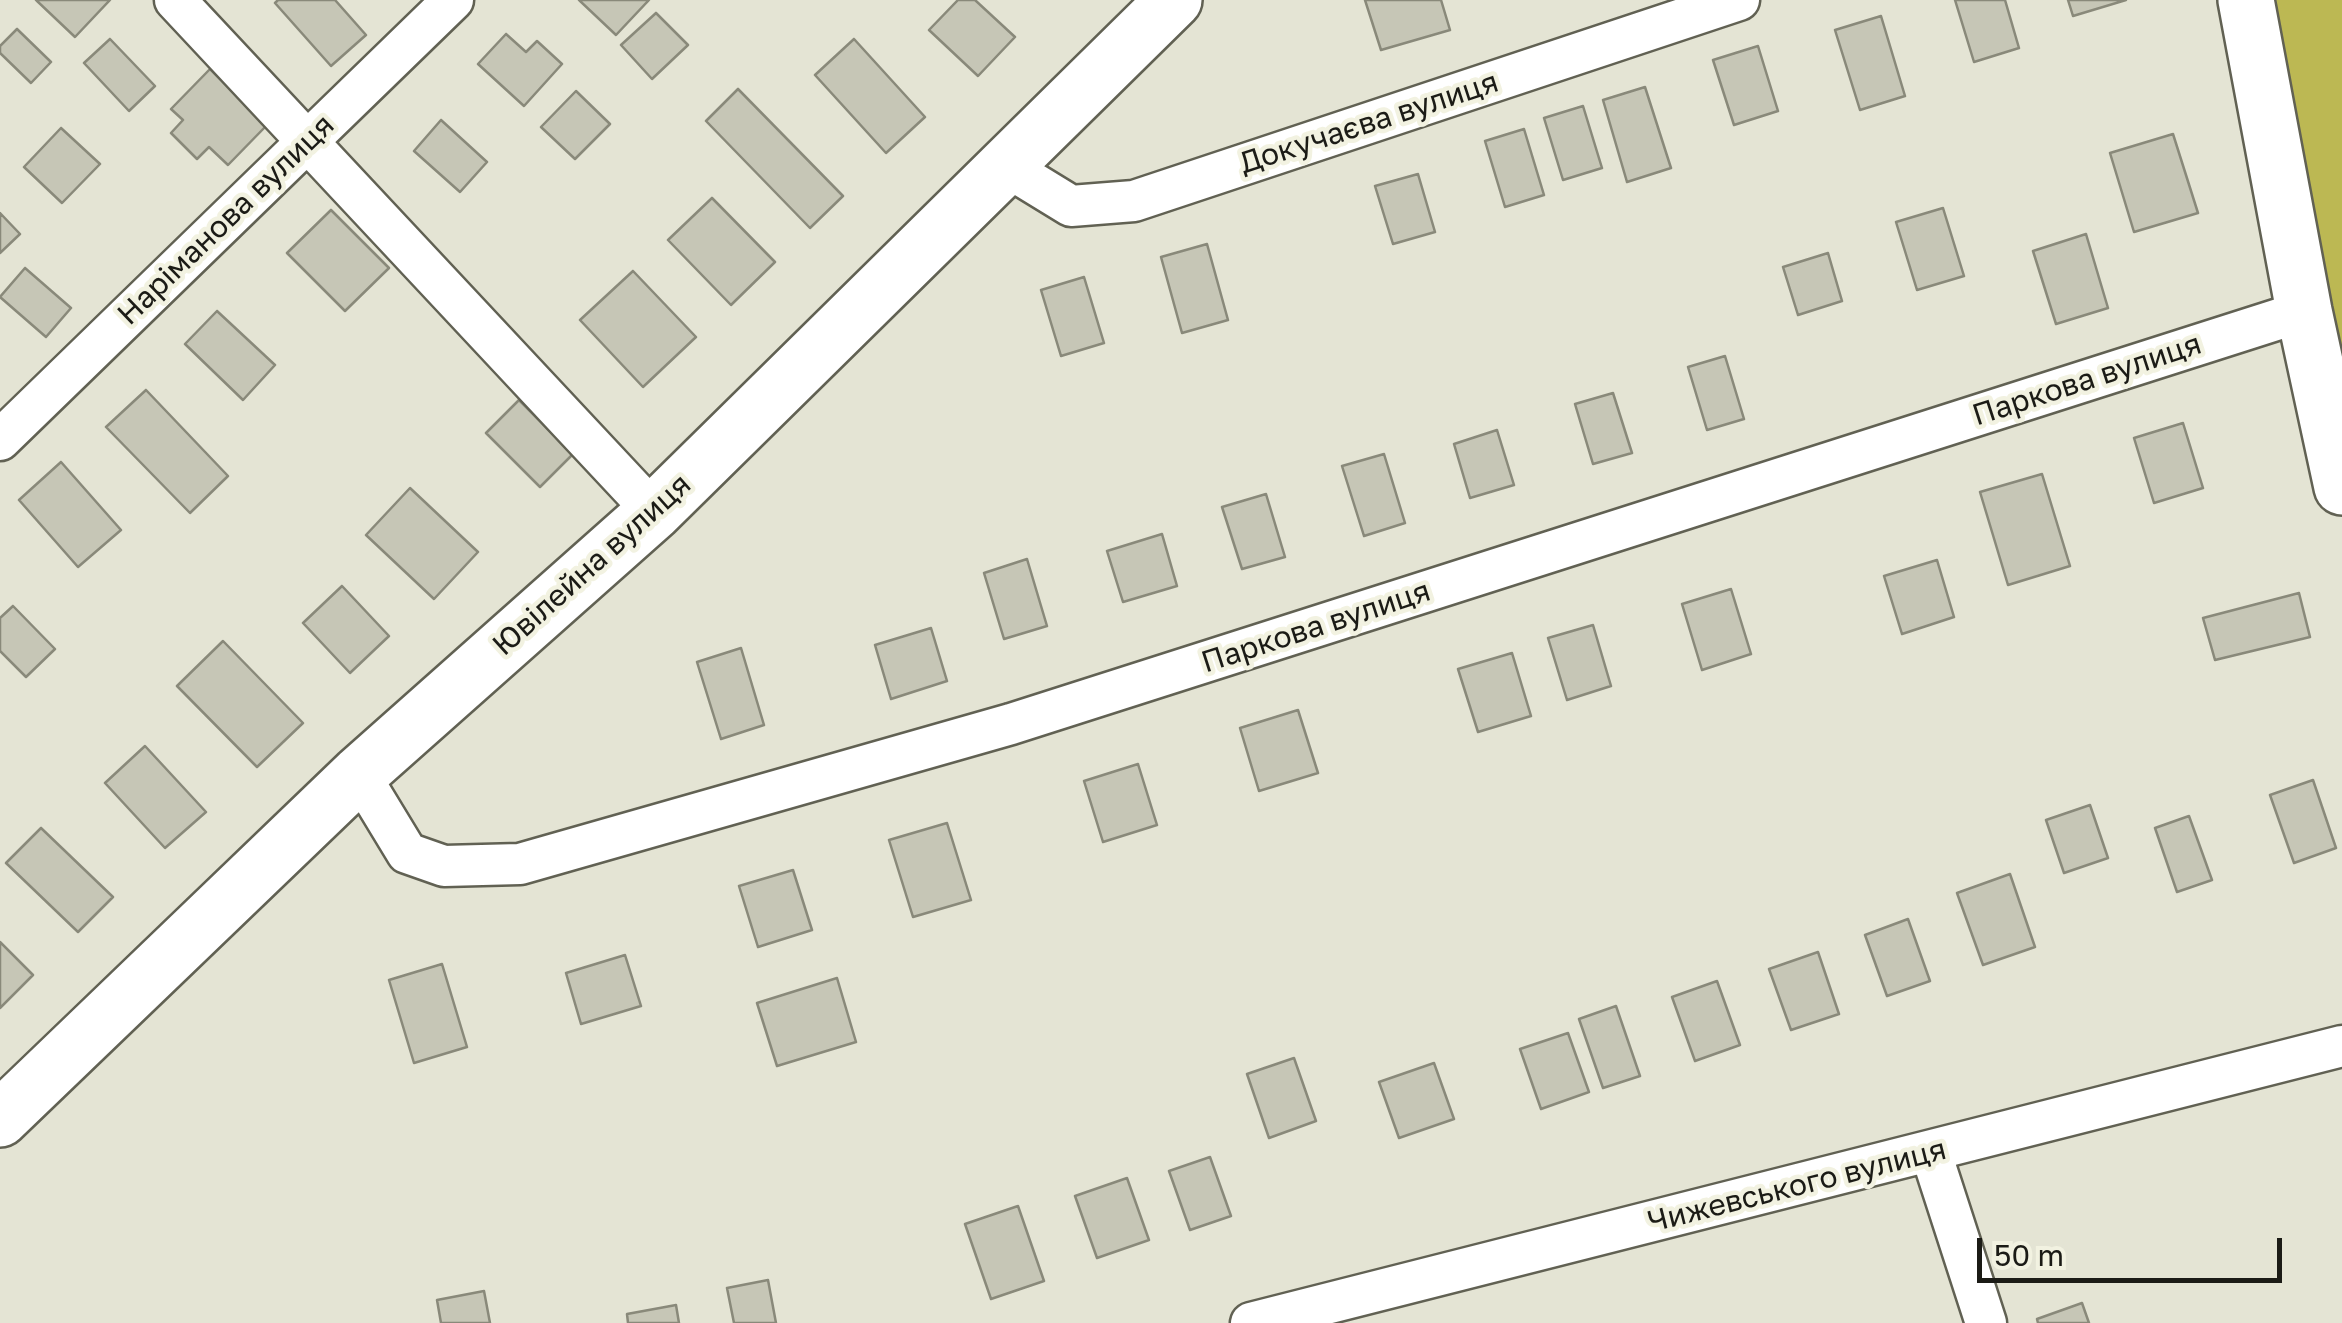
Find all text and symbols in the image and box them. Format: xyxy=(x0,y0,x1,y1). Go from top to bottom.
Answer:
street label: Докучаєва вулиця xyxy=(1235,64,1503,182)
street label: Наріманова вулиця xyxy=(110,107,342,333)
street label: Паркова вулиця xyxy=(1968,326,2206,434)
street label: Ювілейна вулиця xyxy=(486,467,698,663)
street label: Паркова вулиця xyxy=(1197,573,1435,681)
street label: Чижевського вулиця xyxy=(1644,1131,1950,1241)
scale bar xyxy=(1982,1218,2287,1280)
text: 50 m xyxy=(1994,1237,2064,1273)

